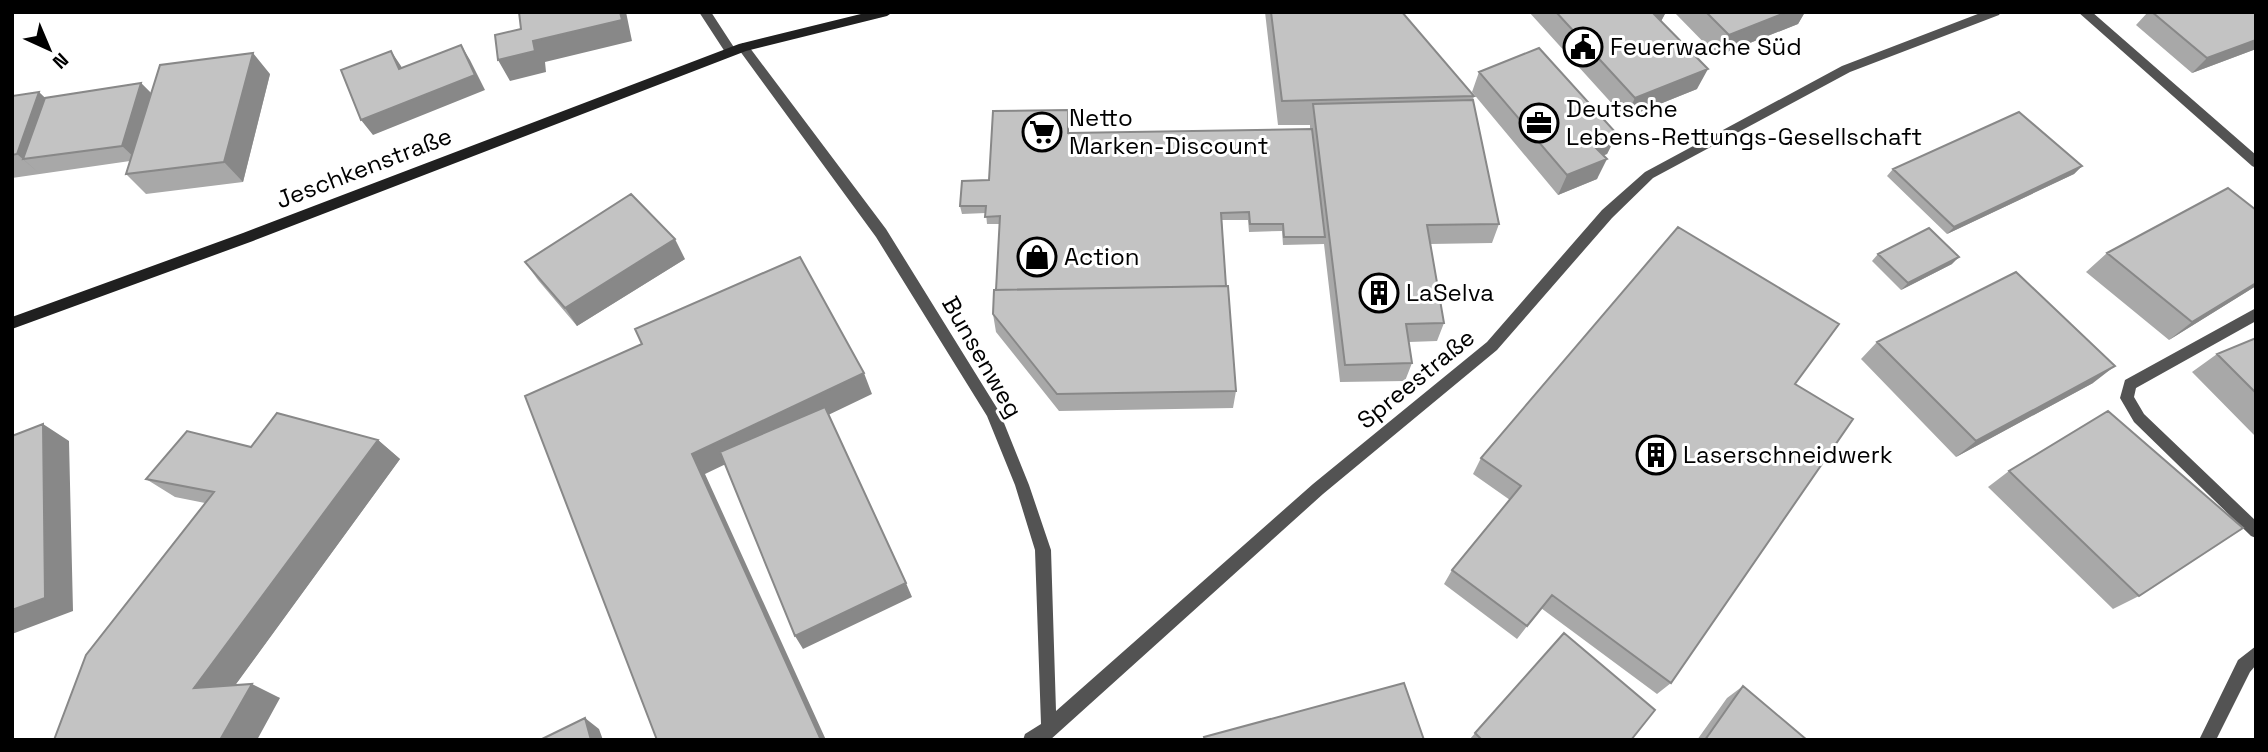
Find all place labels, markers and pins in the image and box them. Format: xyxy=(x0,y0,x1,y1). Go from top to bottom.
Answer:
public building icon: Feuerwache Süd xyxy=(1562,26,1604,68)
place label: Feuerwache Süd xyxy=(1610,31,1802,62)
place label: Deutsche Lebens-Rettungs-Gesellschaft xyxy=(1566,93,1922,152)
place label: Netto Marken-Discount xyxy=(1069,102,1268,161)
office icon: Deutsche Lebens-Rettungs-Gesellschaft xyxy=(1518,102,1560,144)
supermarket icon: Netto Marken-Discount xyxy=(1021,111,1063,153)
shop icon: Action xyxy=(1016,236,1058,278)
place label: Action xyxy=(1064,241,1139,272)
building icon: LaSelva xyxy=(1358,272,1400,314)
place label: LaSelva xyxy=(1406,277,1494,308)
building icon: Laserschneidwerk xyxy=(1635,434,1677,476)
place label: Laserschneidwerk xyxy=(1683,439,1893,470)

